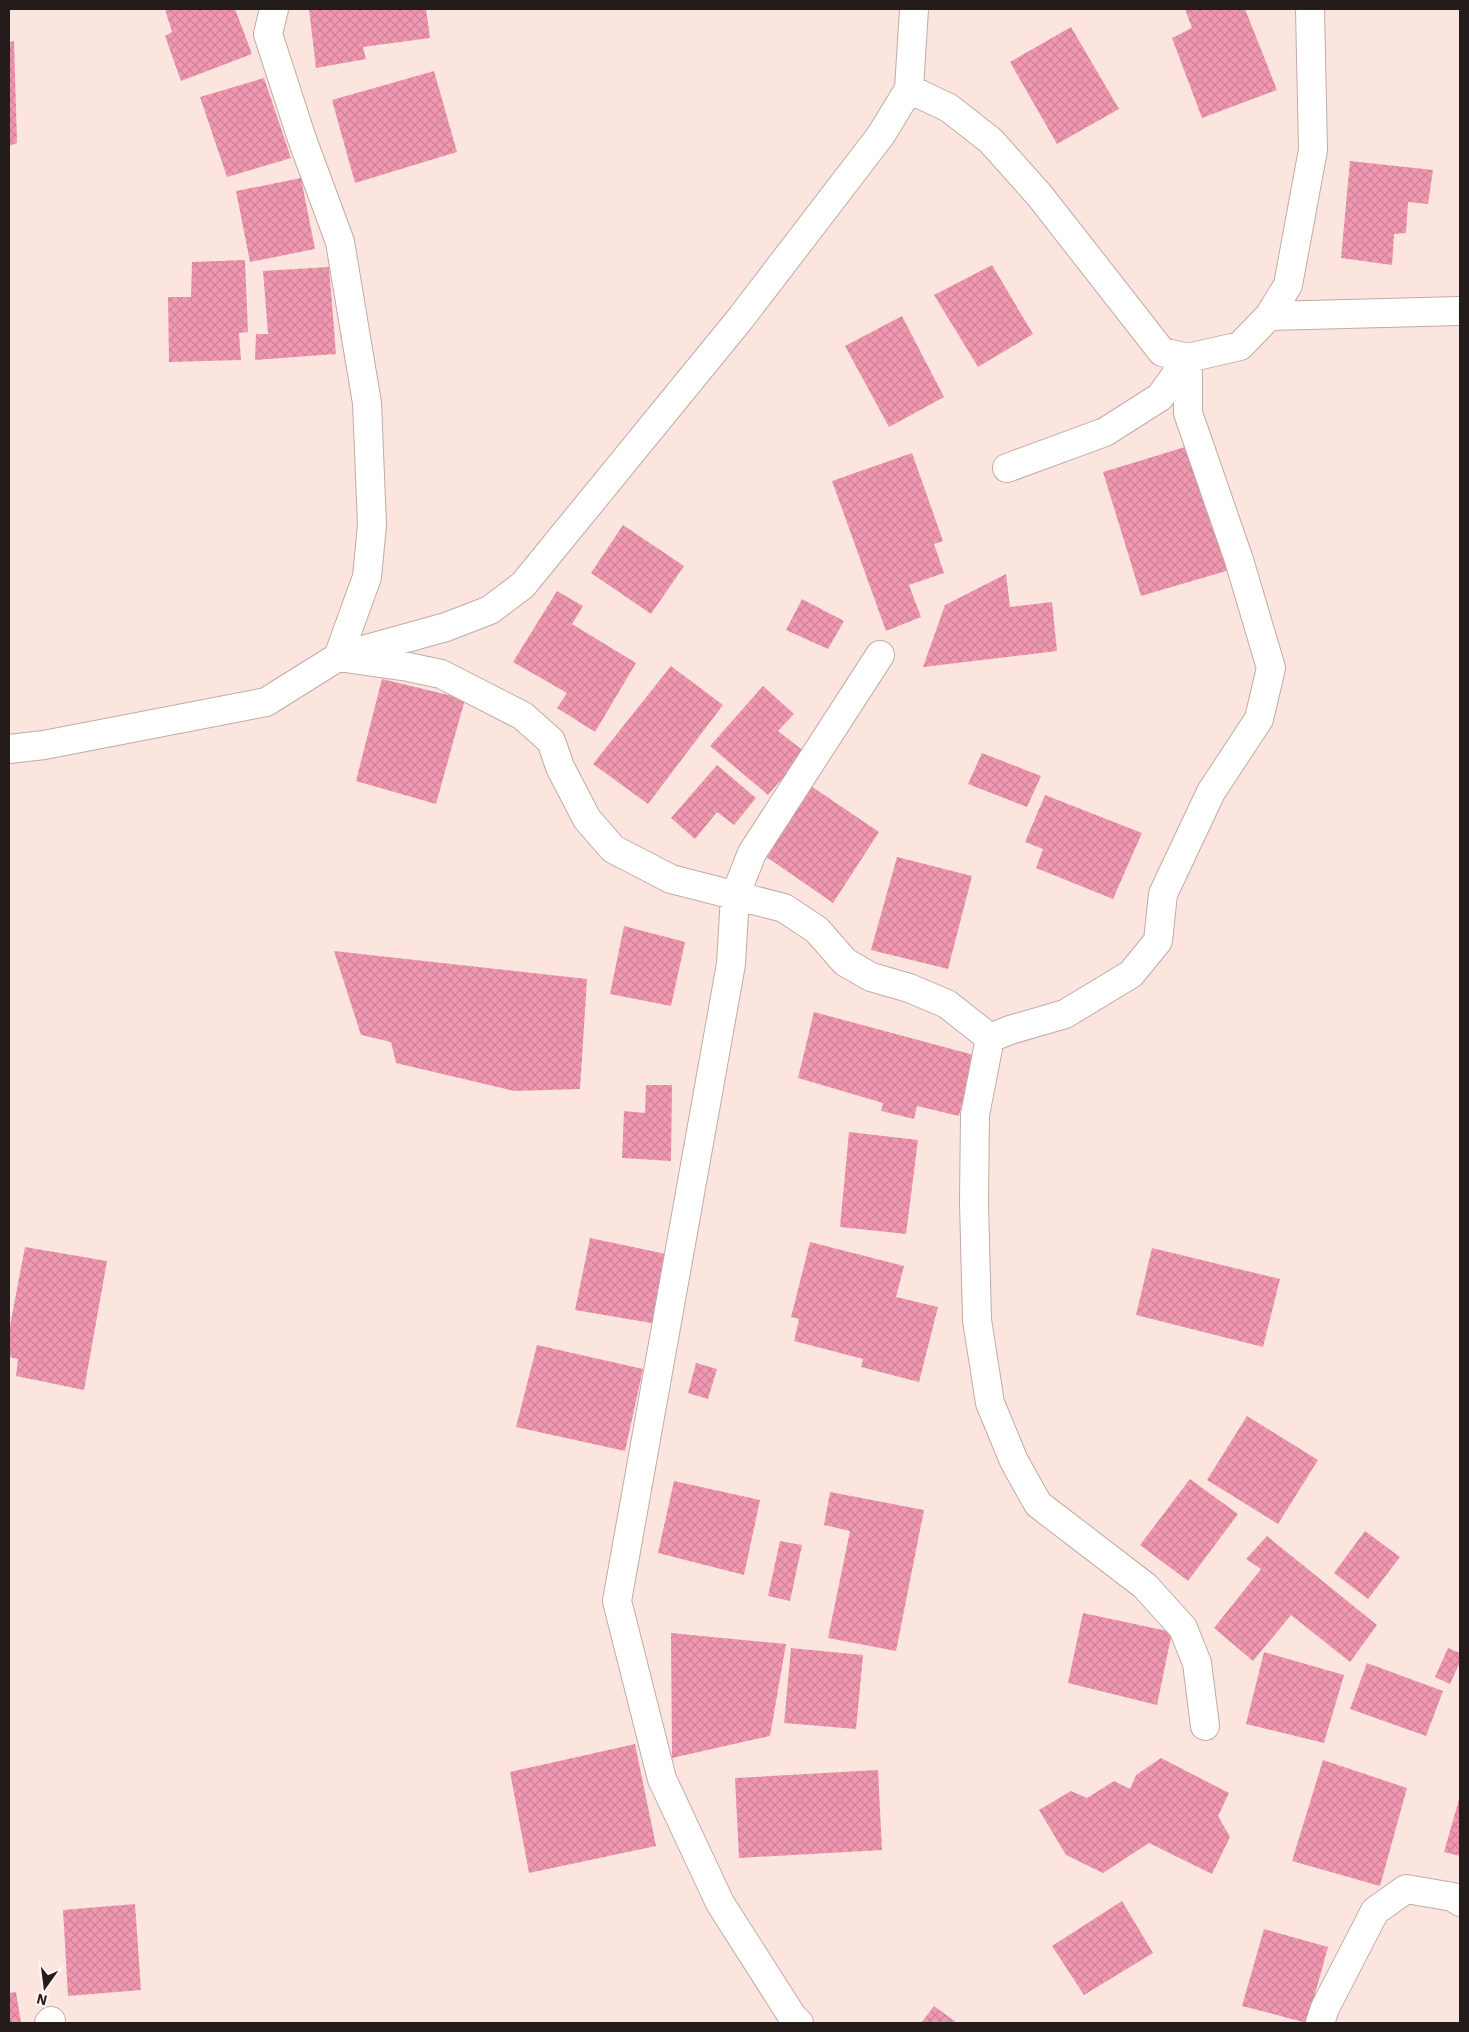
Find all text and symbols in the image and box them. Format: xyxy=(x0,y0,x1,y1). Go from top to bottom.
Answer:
north arrow xyxy=(20,1962,70,2012)
text: N xyxy=(35,1990,49,2010)

